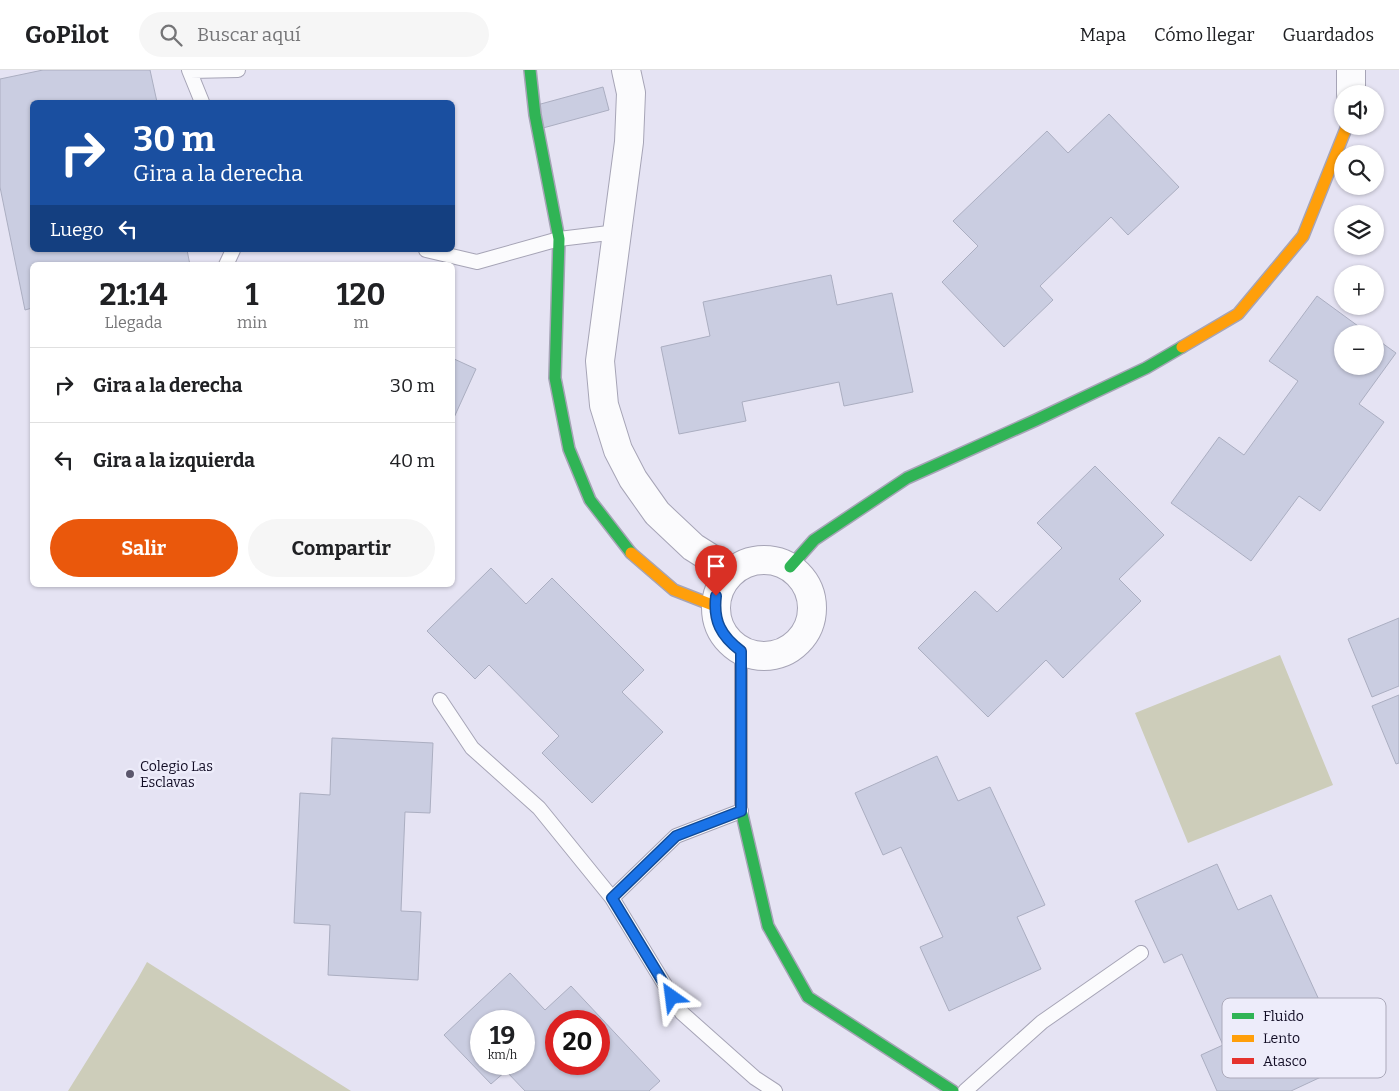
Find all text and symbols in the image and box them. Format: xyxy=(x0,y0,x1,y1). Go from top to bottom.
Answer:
search box xyxy=(139,12,489,57)
text: GoPilot xyxy=(25,21,109,49)
icon: search xyxy=(157,21,185,49)
text: Buscar aquí xyxy=(197,23,301,46)
text: Mapa xyxy=(1080,24,1126,46)
text: Cómo llegar xyxy=(1154,24,1255,46)
text: Guardados xyxy=(1283,24,1374,46)
map controls xyxy=(1334,85,1384,375)
button: sound xyxy=(1334,85,1384,135)
text: 30 m xyxy=(133,118,215,160)
icon: right xyxy=(50,120,115,185)
button: search xyxy=(1334,145,1384,195)
text: Gira a la derecha xyxy=(133,160,303,187)
button: layers xyxy=(1334,205,1384,255)
icon: left xyxy=(114,215,142,243)
text: Luego xyxy=(50,218,104,241)
button: + xyxy=(1334,265,1384,315)
text: 21:14 xyxy=(99,277,168,313)
text: 1 xyxy=(246,277,259,313)
text: 120 xyxy=(337,277,386,313)
text: Llegada xyxy=(105,313,162,332)
text: min xyxy=(237,313,267,332)
text: m xyxy=(353,313,369,332)
button: − xyxy=(1334,325,1384,375)
icon: right xyxy=(50,371,78,399)
text: Gira a la derecha xyxy=(93,374,242,397)
text: 30 m xyxy=(390,374,435,397)
icon: left xyxy=(50,446,78,474)
text: Gira a la izquierda xyxy=(93,449,255,472)
text: 40 m xyxy=(390,449,435,472)
button: Salir xyxy=(50,519,238,577)
button: Compartir xyxy=(248,519,435,577)
pin xyxy=(695,545,737,596)
icon: arrive xyxy=(702,552,730,580)
place label: Colegio Las Esclavas xyxy=(140,758,213,791)
marker: Colegio Las Esclavas xyxy=(124,768,136,780)
position arrow xyxy=(645,970,697,1022)
legend xyxy=(1222,998,1386,1078)
text: Fluido xyxy=(1263,1008,1304,1025)
speed limit sign: 20 xyxy=(545,1010,610,1075)
text: 19 xyxy=(490,1021,515,1051)
text: Lento xyxy=(1263,1030,1300,1047)
text: km/h xyxy=(488,1048,517,1062)
text: Atasco xyxy=(1263,1053,1307,1070)

